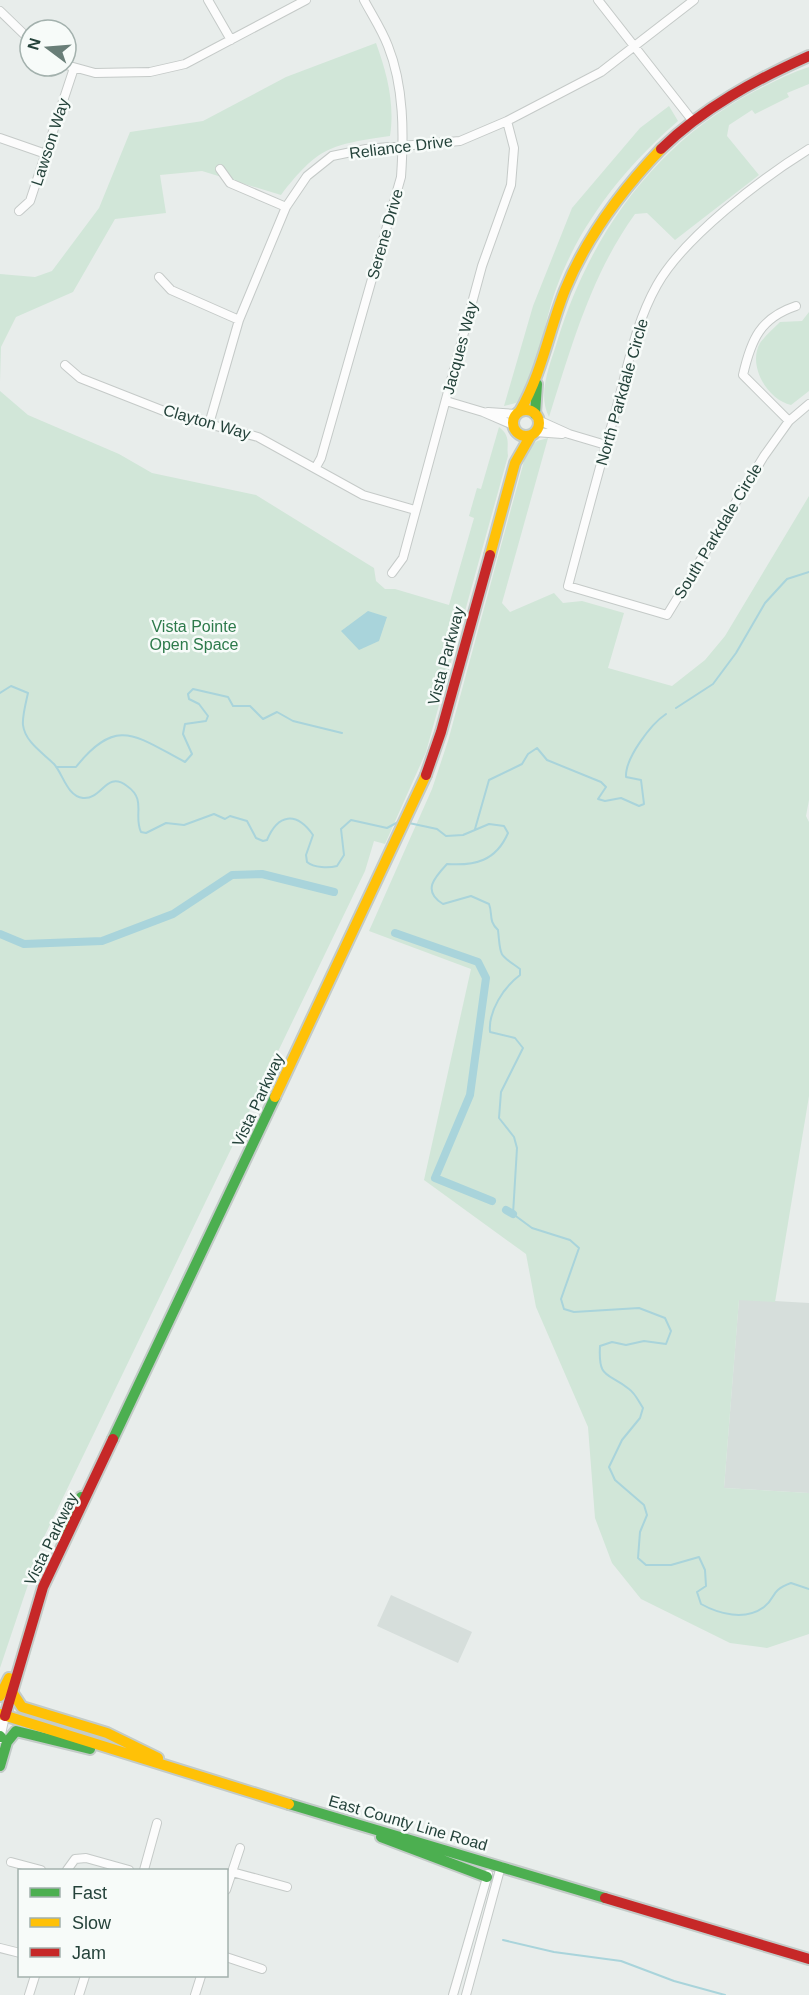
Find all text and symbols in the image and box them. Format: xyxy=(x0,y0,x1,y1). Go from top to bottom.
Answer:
north arrow xyxy=(18,18,78,78)
text: N xyxy=(24,36,44,52)
street label: Lawson Way xyxy=(28,96,72,188)
street label: Reliance Drive xyxy=(348,132,454,162)
street label: Serene Drive xyxy=(364,187,406,281)
street label: Jacques Way xyxy=(439,300,481,396)
street label: North Parkdale Circle xyxy=(593,316,651,467)
street label: Clayton Way xyxy=(161,401,253,443)
street label: South Parkdale Circle xyxy=(671,460,765,602)
street label: Vista Parkway xyxy=(425,605,467,707)
park label: Vista Pointe Open Space xyxy=(150,618,239,653)
street label: Vista Parkway xyxy=(229,1051,287,1149)
street label: Vista Parkway xyxy=(21,1490,81,1588)
street label: East County Line Road xyxy=(327,1792,489,1854)
legend xyxy=(18,1869,228,1977)
text: Fast xyxy=(72,1883,107,1903)
text: Slow xyxy=(72,1913,112,1933)
text: Jam xyxy=(72,1943,106,1963)

